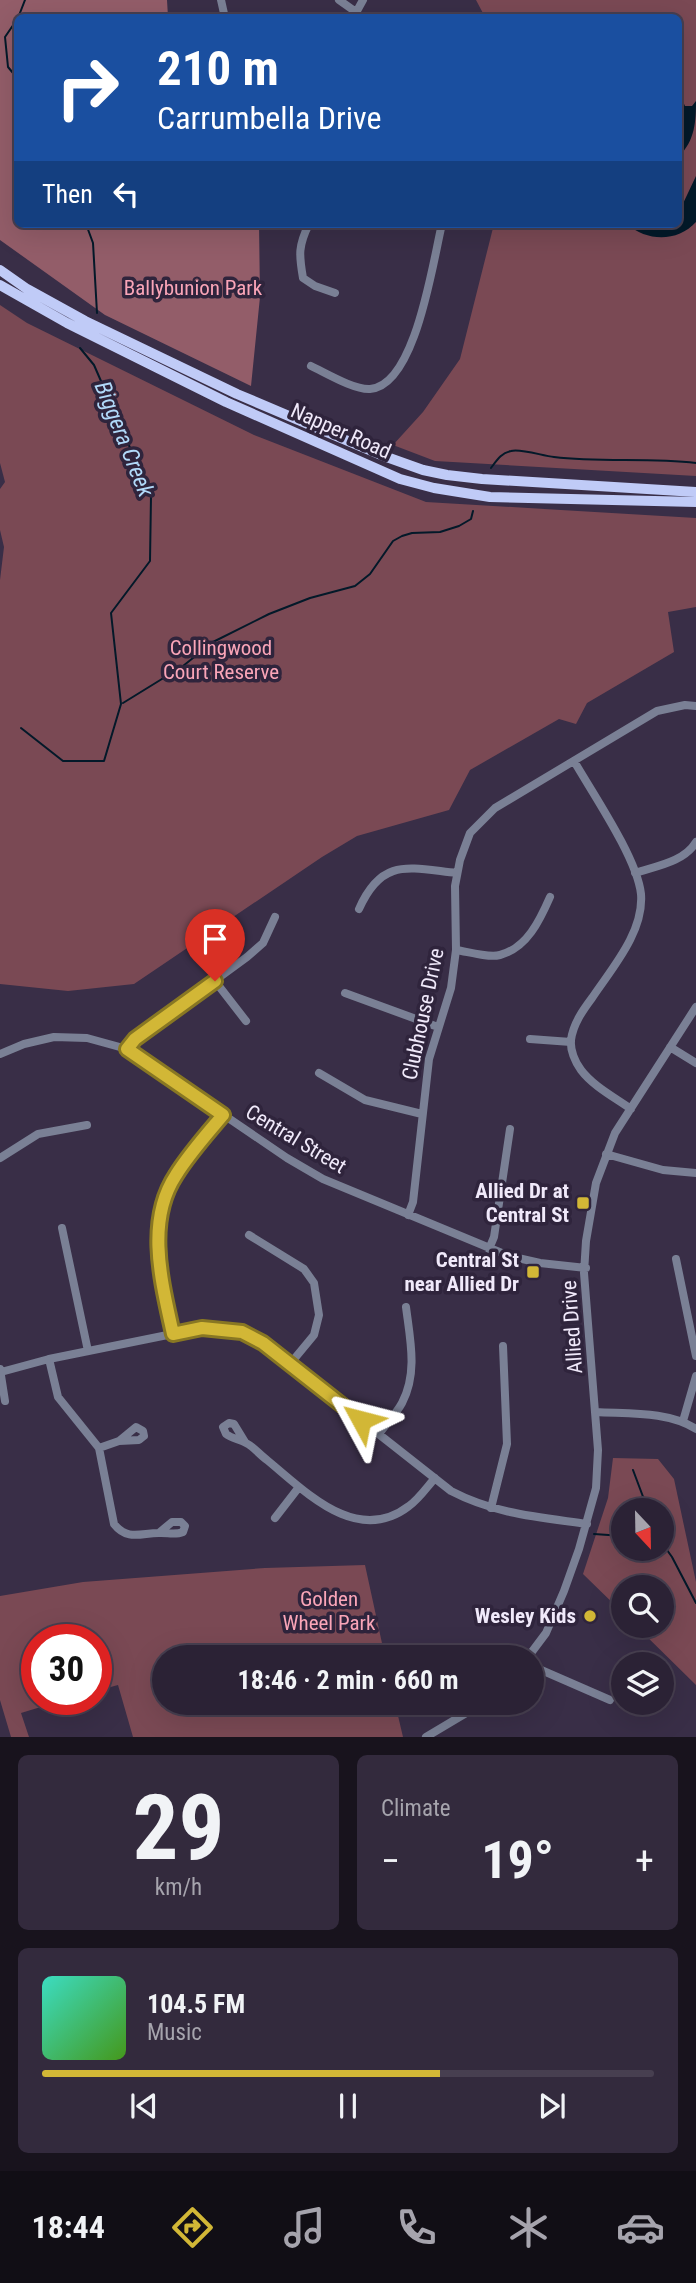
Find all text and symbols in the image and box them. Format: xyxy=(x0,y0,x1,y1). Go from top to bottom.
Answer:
text: 210 m xyxy=(157,40,279,97)
icon: right xyxy=(42,42,133,133)
text: Carrumbella Drive xyxy=(157,99,382,137)
icon: left xyxy=(107,175,145,213)
text: Then xyxy=(42,179,93,209)
park label: Ballybunion Park xyxy=(124,276,263,300)
water label: Biggera Creek xyxy=(89,377,160,502)
street label: Napper Road xyxy=(287,398,395,464)
park label: Collingwood Court Reserve xyxy=(163,636,279,684)
pin xyxy=(185,909,245,981)
icon: arrive xyxy=(196,920,234,958)
street label: Clubhouse Drive xyxy=(397,946,449,1082)
street label: Central Street xyxy=(241,1100,351,1178)
place label: Allied Dr at Central St xyxy=(475,1179,569,1227)
marker: Allied Dr at Central St xyxy=(575,1195,591,1211)
place label: Central St near Allied Dr xyxy=(404,1248,519,1296)
marker: Central St near Allied Dr xyxy=(525,1264,541,1280)
street label: Allied Drive xyxy=(557,1279,587,1374)
position arrow xyxy=(324,1383,398,1457)
north arrow xyxy=(611,1498,674,1561)
map controls xyxy=(611,1498,674,1715)
button: search xyxy=(611,1575,674,1638)
park label: Golden Wheel Park xyxy=(283,1587,376,1635)
place label: Wesley Kids xyxy=(475,1604,576,1628)
marker: Wesley Kids xyxy=(582,1608,598,1624)
speed limit sign: 30 xyxy=(21,1624,112,1715)
button: layers xyxy=(611,1652,674,1715)
text: 18:46 · 2 min · 660 m xyxy=(238,1665,458,1695)
text: 29 xyxy=(133,1775,224,1881)
text: Climate xyxy=(381,1795,451,1822)
text: 19° xyxy=(481,1830,554,1891)
text: − xyxy=(381,1839,400,1883)
text: + xyxy=(635,1839,654,1883)
text: km/h xyxy=(155,1874,202,1901)
text: 104.5 FM xyxy=(147,1989,245,2019)
text: Music xyxy=(147,2019,202,2046)
icon: previous xyxy=(125,2087,163,2125)
icon: pause xyxy=(329,2087,367,2125)
icon: next xyxy=(533,2087,571,2125)
icon: directions xyxy=(168,2203,217,2252)
icon: music xyxy=(280,2203,329,2252)
icon: phone xyxy=(392,2203,441,2252)
icon: climate xyxy=(504,2203,553,2252)
icon: car xyxy=(616,2203,665,2252)
text: 18:44 xyxy=(31,2208,105,2246)

